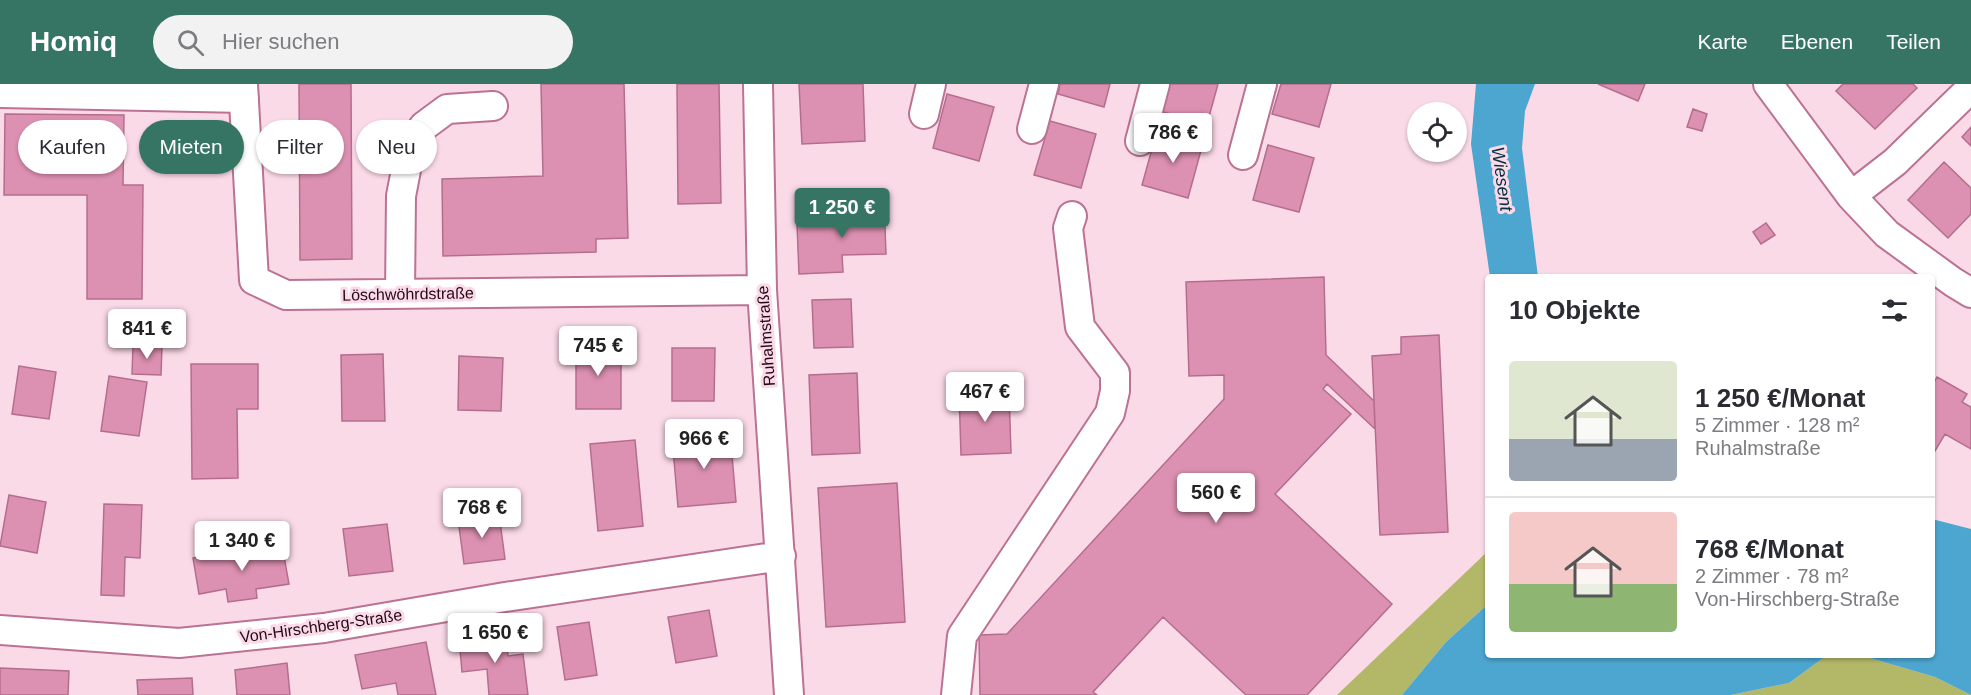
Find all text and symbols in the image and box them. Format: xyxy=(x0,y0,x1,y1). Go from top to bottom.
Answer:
search box xyxy=(153,15,573,69)
text: Homiq xyxy=(30,26,117,57)
icon: search xyxy=(174,26,207,59)
text: Hier suchen xyxy=(222,29,340,54)
text: Karte xyxy=(1698,30,1748,53)
text: Ebenen xyxy=(1781,30,1853,53)
text: Teilen xyxy=(1886,30,1941,53)
map controls xyxy=(1407,102,1467,162)
button: locate xyxy=(1407,102,1467,162)
pin: 786 € xyxy=(1131,113,1215,164)
chip: Kaufen xyxy=(18,120,127,174)
chip: Mieten xyxy=(139,120,244,174)
chip: Filter xyxy=(256,120,344,174)
chip: Neu xyxy=(356,120,437,174)
text: 786 € xyxy=(1148,121,1198,143)
water label: Wiesent xyxy=(1488,145,1517,213)
pin: 1 250 € xyxy=(787,188,897,239)
text: 1 250 € xyxy=(809,196,875,218)
street label: Löschwöhrdstraße xyxy=(342,284,474,304)
street label: Ruhalmstraße xyxy=(754,285,778,387)
icon: filters xyxy=(1878,294,1911,327)
text: 10 Objekte xyxy=(1509,295,1641,325)
pin: 841 € xyxy=(105,309,189,360)
text: 841 € xyxy=(122,317,172,339)
pin: 745 € xyxy=(556,326,640,377)
text: 745 € xyxy=(573,334,623,356)
pin: 467 € xyxy=(943,372,1027,423)
text: 467 € xyxy=(960,380,1010,402)
text: 1 250 €/Monat xyxy=(1695,383,1866,413)
icon: home xyxy=(1557,385,1629,457)
text: 5 Zimmer · 128 m² xyxy=(1695,414,1859,436)
pin: 966 € xyxy=(662,419,746,470)
text: 966 € xyxy=(679,427,729,449)
text: Ruhalmstraße xyxy=(1695,437,1821,459)
pin: 560 € xyxy=(1174,473,1258,524)
text: 560 € xyxy=(1191,481,1241,503)
pin: 768 € xyxy=(440,488,524,539)
text: 768 € xyxy=(457,496,507,518)
pin: 1 340 € xyxy=(187,521,297,572)
text: 1 340 € xyxy=(209,529,275,551)
text: 768 €/Monat xyxy=(1695,534,1844,564)
icon: home xyxy=(1557,536,1629,608)
text: 2 Zimmer · 78 m² xyxy=(1695,565,1848,587)
text: Von-Hirschberg-Straße xyxy=(1695,588,1900,610)
street label: Von-Hirschberg-Straße xyxy=(239,606,403,646)
pin: 1 650 € xyxy=(440,613,550,664)
text: 1 650 € xyxy=(462,621,528,643)

